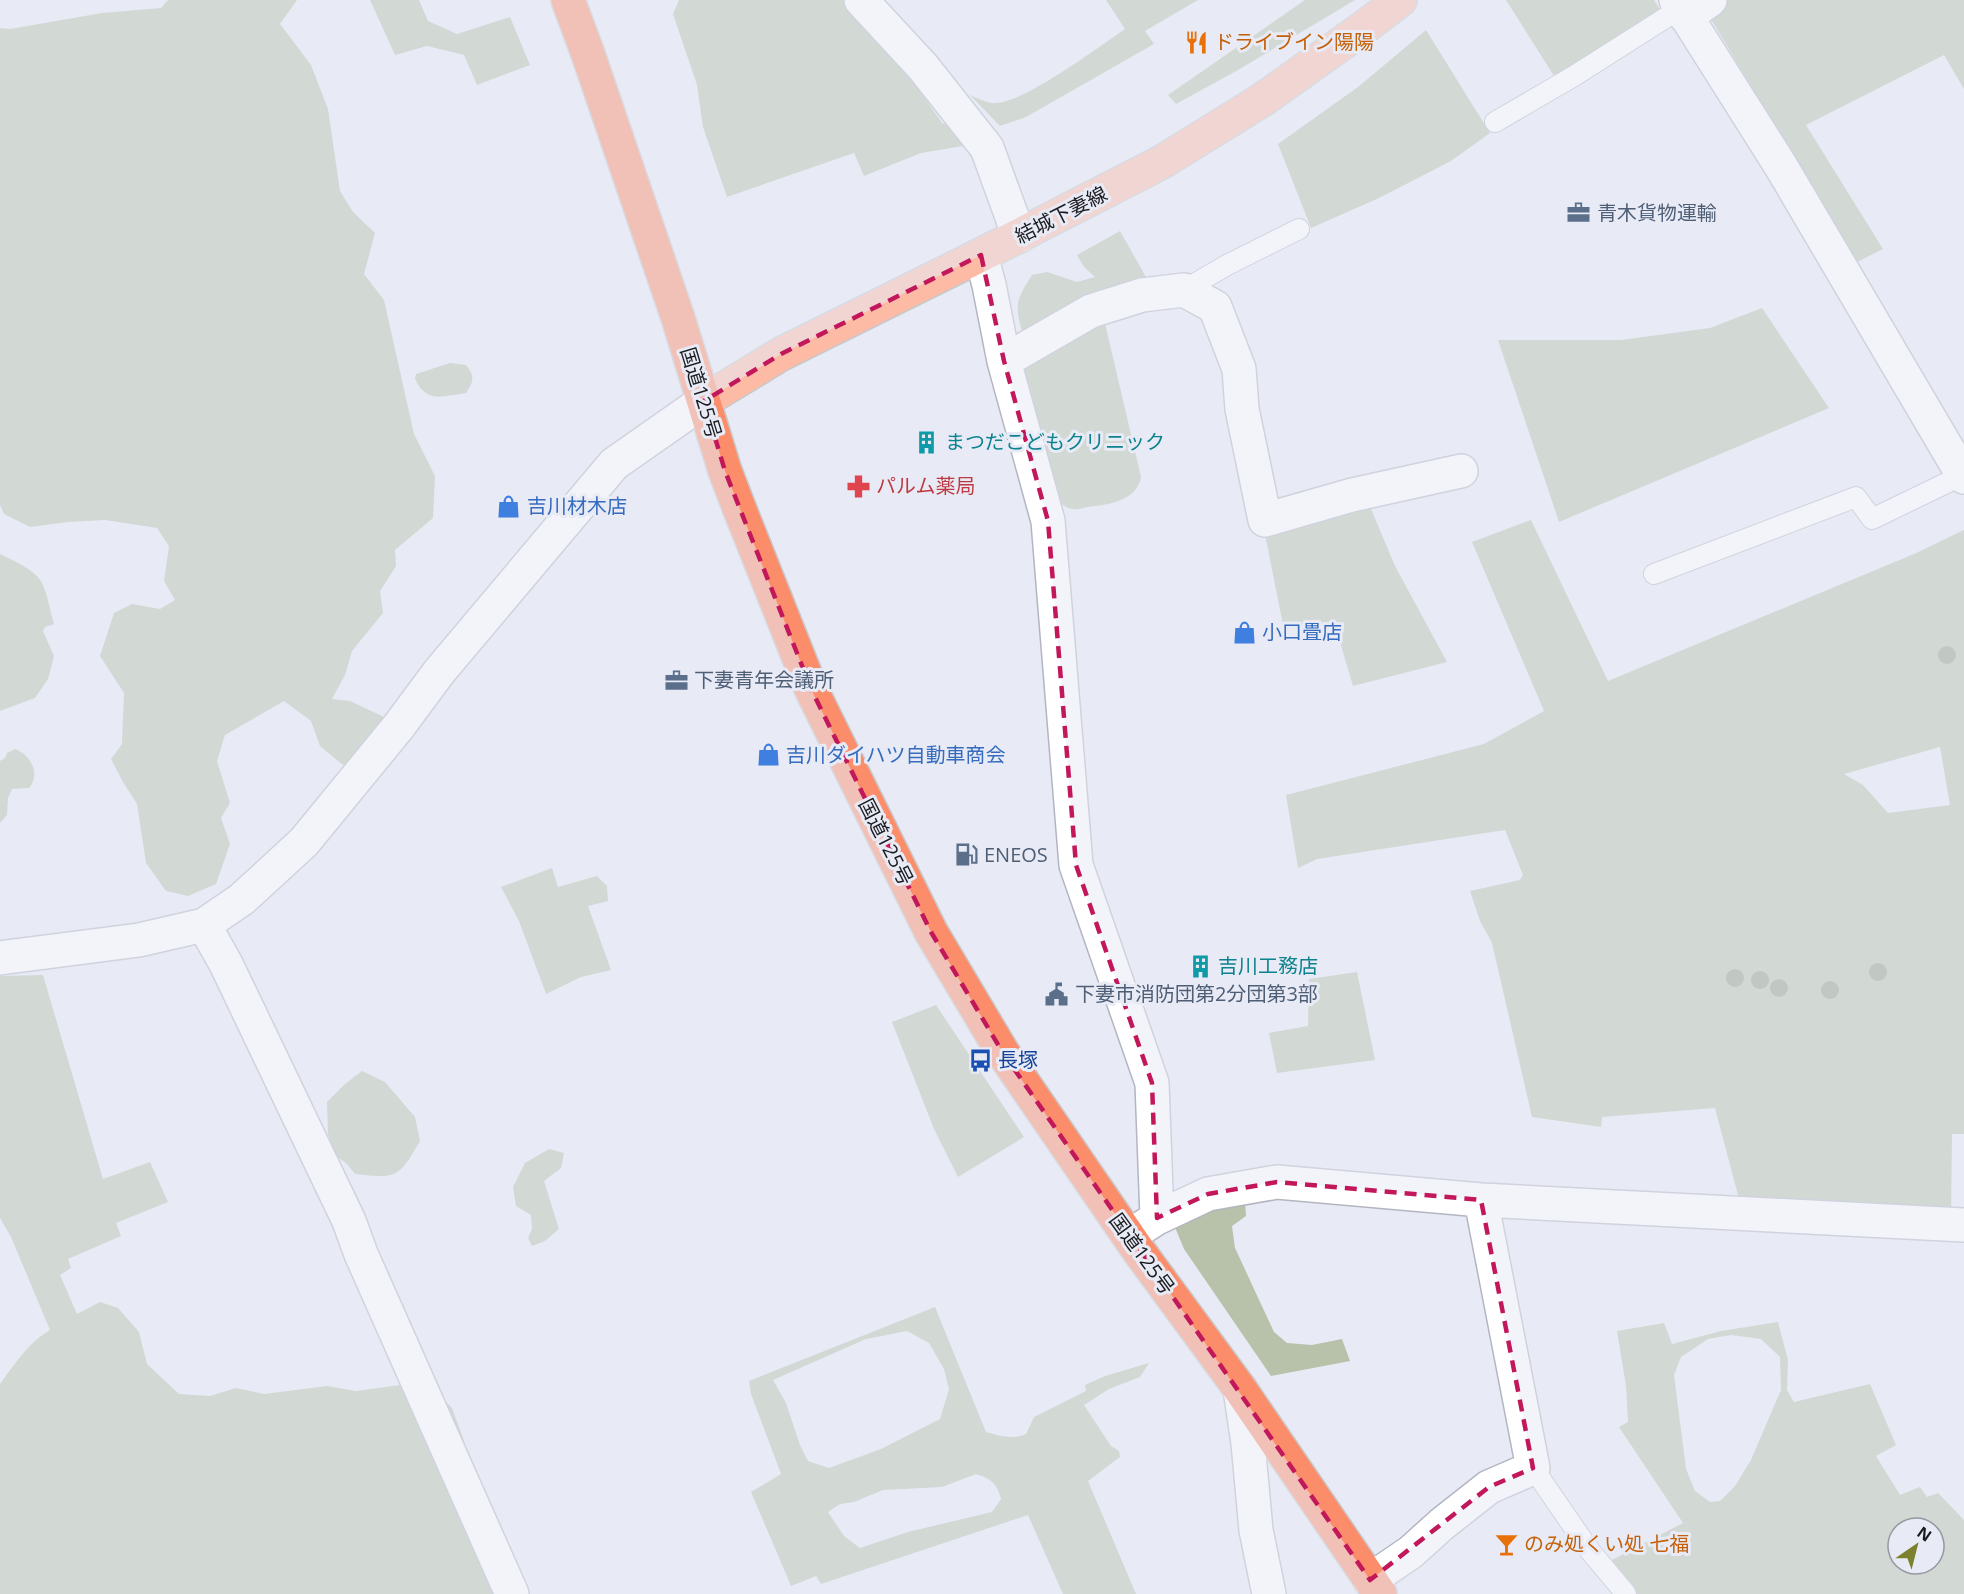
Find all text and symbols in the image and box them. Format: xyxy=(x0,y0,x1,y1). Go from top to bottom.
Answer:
place label: ドライブイン陽陽 xyxy=(1214,28,1374,55)
restaurant icon: ドライブイン陽陽 xyxy=(1183,29,1209,55)
street label: 結城下妻線 xyxy=(1010,180,1111,249)
place label: 青木貨物運輸 xyxy=(1597,199,1717,226)
office icon: 青木貨物運輸 xyxy=(1566,200,1592,226)
street label: 国道125号 xyxy=(675,344,728,442)
place label: まつだこどもクリニック xyxy=(945,428,1165,455)
building icon: まつだこどもクリニック xyxy=(914,429,940,455)
place label: パルム薬局 xyxy=(876,472,976,499)
pharmacy icon: パルム薬局 xyxy=(845,473,871,499)
place label: 吉川材木店 xyxy=(527,492,627,519)
shop icon: 吉川材木店 xyxy=(496,493,522,519)
place label: 小口畳店 xyxy=(1262,618,1342,645)
shop icon: 小口畳店 xyxy=(1231,619,1257,645)
place label: 下妻青年会議所 xyxy=(694,666,834,693)
office icon: 下妻青年会議所 xyxy=(663,667,689,693)
place label: 吉川ダイハツ自動車商会 xyxy=(786,741,1006,768)
shop icon: 吉川ダイハツ自動車商会 xyxy=(755,742,781,768)
street label: 国道125号 xyxy=(853,794,920,890)
place label: ENEOS xyxy=(984,841,1048,868)
fuel station icon: ENEOS xyxy=(953,842,979,868)
place label: 吉川工務店 xyxy=(1218,952,1318,979)
building icon: 吉川工務店 xyxy=(1187,953,1213,979)
place label: 下妻市消防団第2分団第3部 xyxy=(1075,980,1318,1007)
public building icon: 下妻市消防団第2分団第3部 xyxy=(1044,981,1070,1007)
place label: 長塚 xyxy=(998,1046,1038,1073)
bus stop icon: 長塚 xyxy=(967,1047,993,1073)
street label: 国道125号 xyxy=(1104,1208,1181,1300)
north arrow xyxy=(1886,1516,1946,1576)
text: N xyxy=(1913,1521,1936,1546)
place label: のみ処くい処 七福 xyxy=(1524,1530,1689,1557)
bar icon: のみ処くい処 七福 xyxy=(1493,1531,1519,1557)

